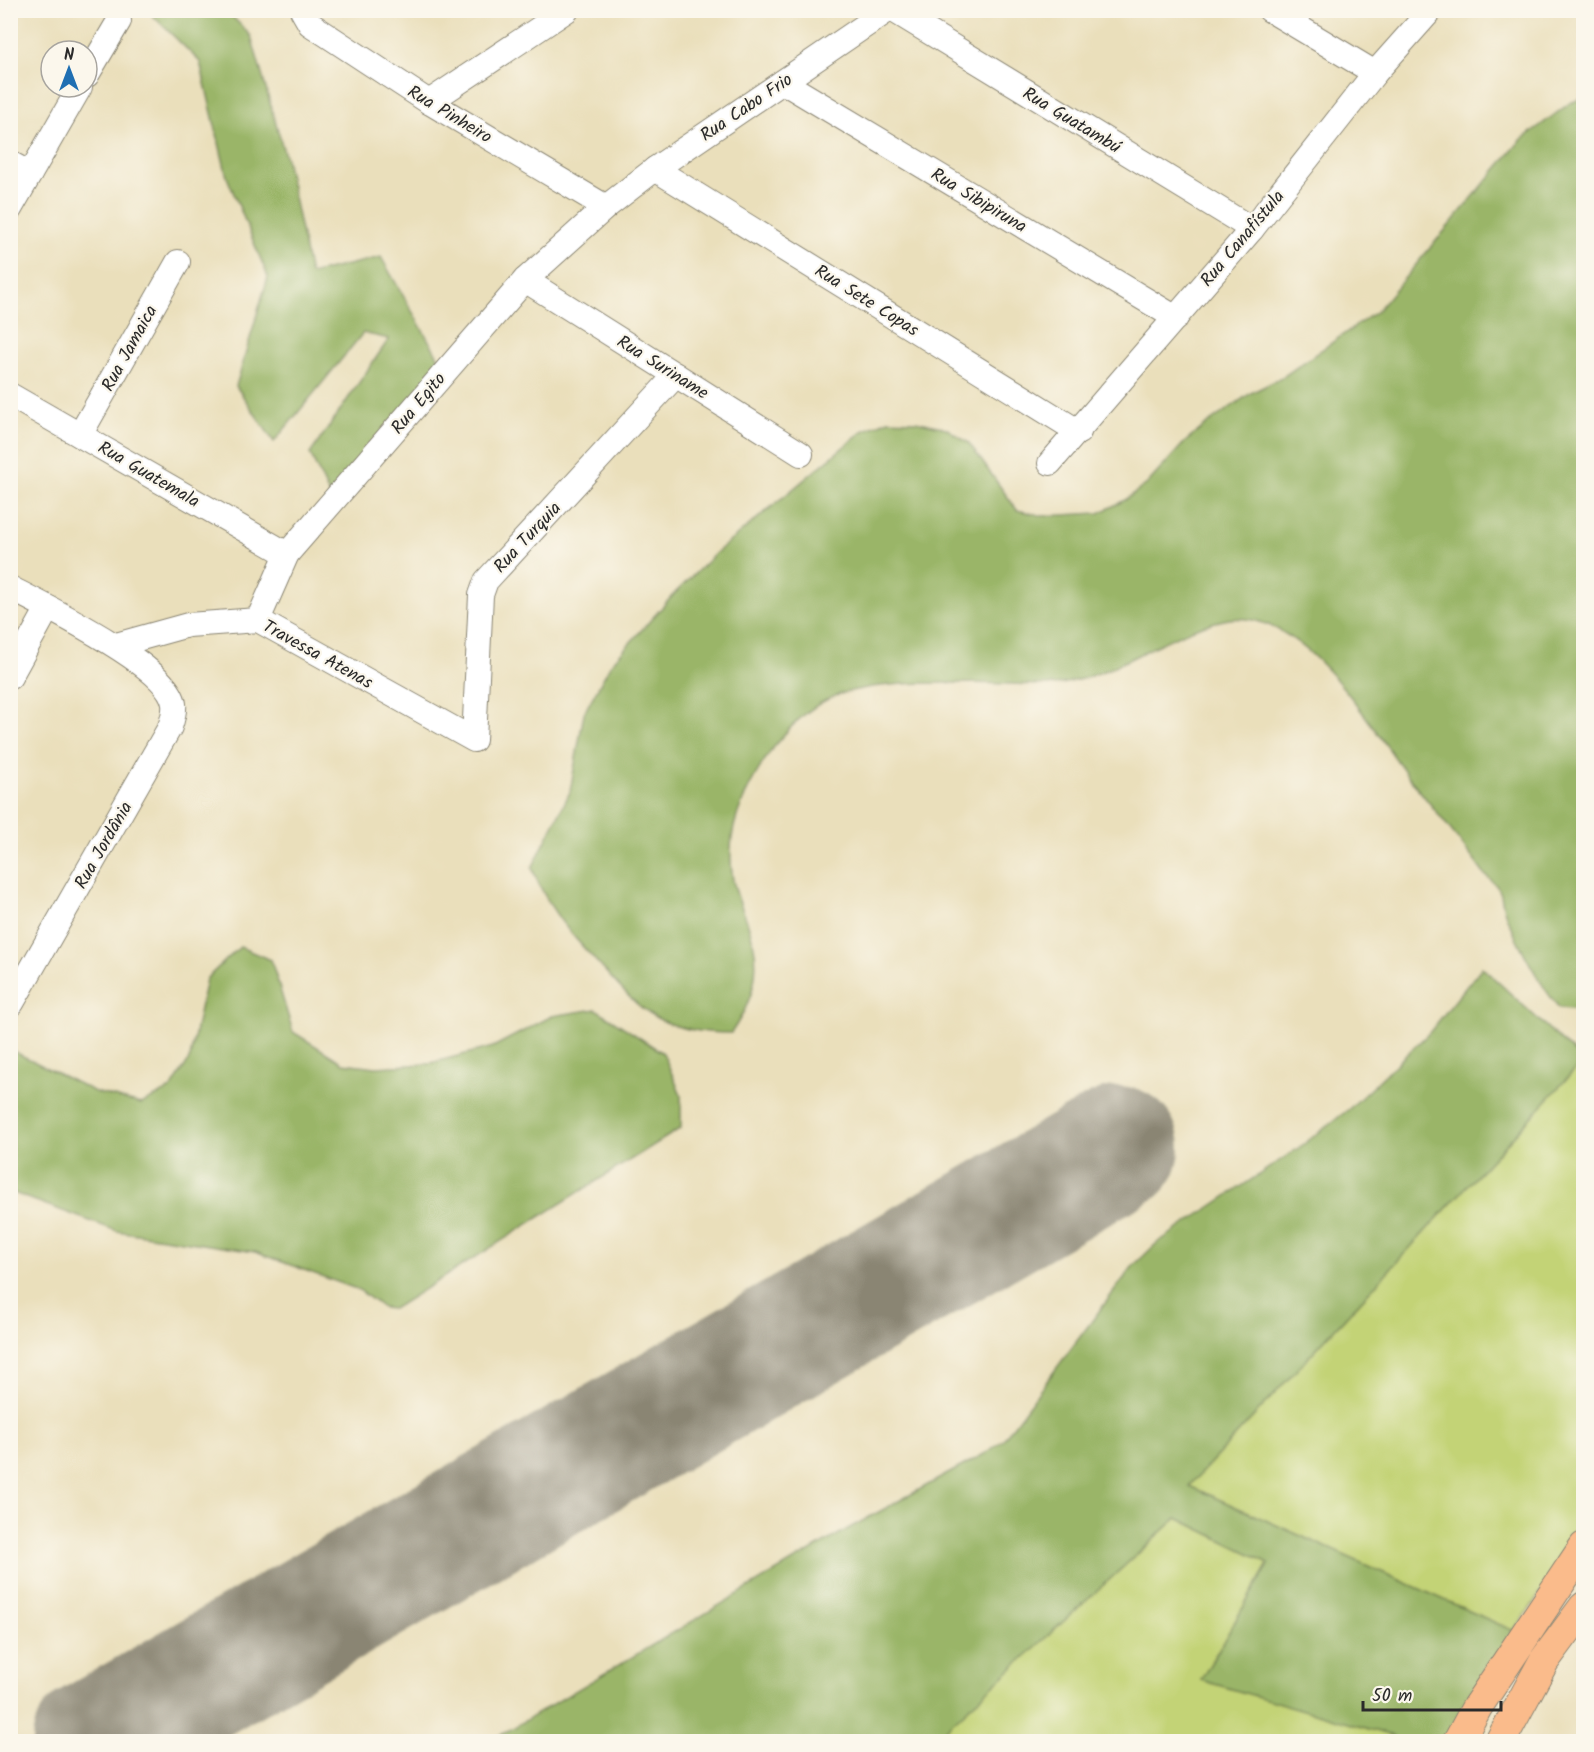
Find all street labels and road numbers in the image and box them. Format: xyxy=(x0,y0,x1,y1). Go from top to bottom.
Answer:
street label: Rua Cabo Frio xyxy=(695,66,799,150)
street label: Rua Pinheiro xyxy=(401,78,497,152)
street label: Rua Guatambú xyxy=(1016,80,1126,162)
street label: Rua Sibipiruna xyxy=(924,161,1032,242)
street label: Rua Canafístula xyxy=(1194,184,1293,294)
street label: Rua Sete Copas xyxy=(808,258,924,345)
street label: Rua Jamaica xyxy=(95,300,166,397)
street label: Rua Suriname xyxy=(611,328,714,408)
street label: Rua Egito xyxy=(384,367,454,441)
street label: Rua Guatemala xyxy=(92,434,205,516)
street label: Rua Turquia xyxy=(487,496,569,580)
street label: Travessa Atenas xyxy=(257,613,378,698)
street label: Rua Jordânia xyxy=(67,796,141,895)

